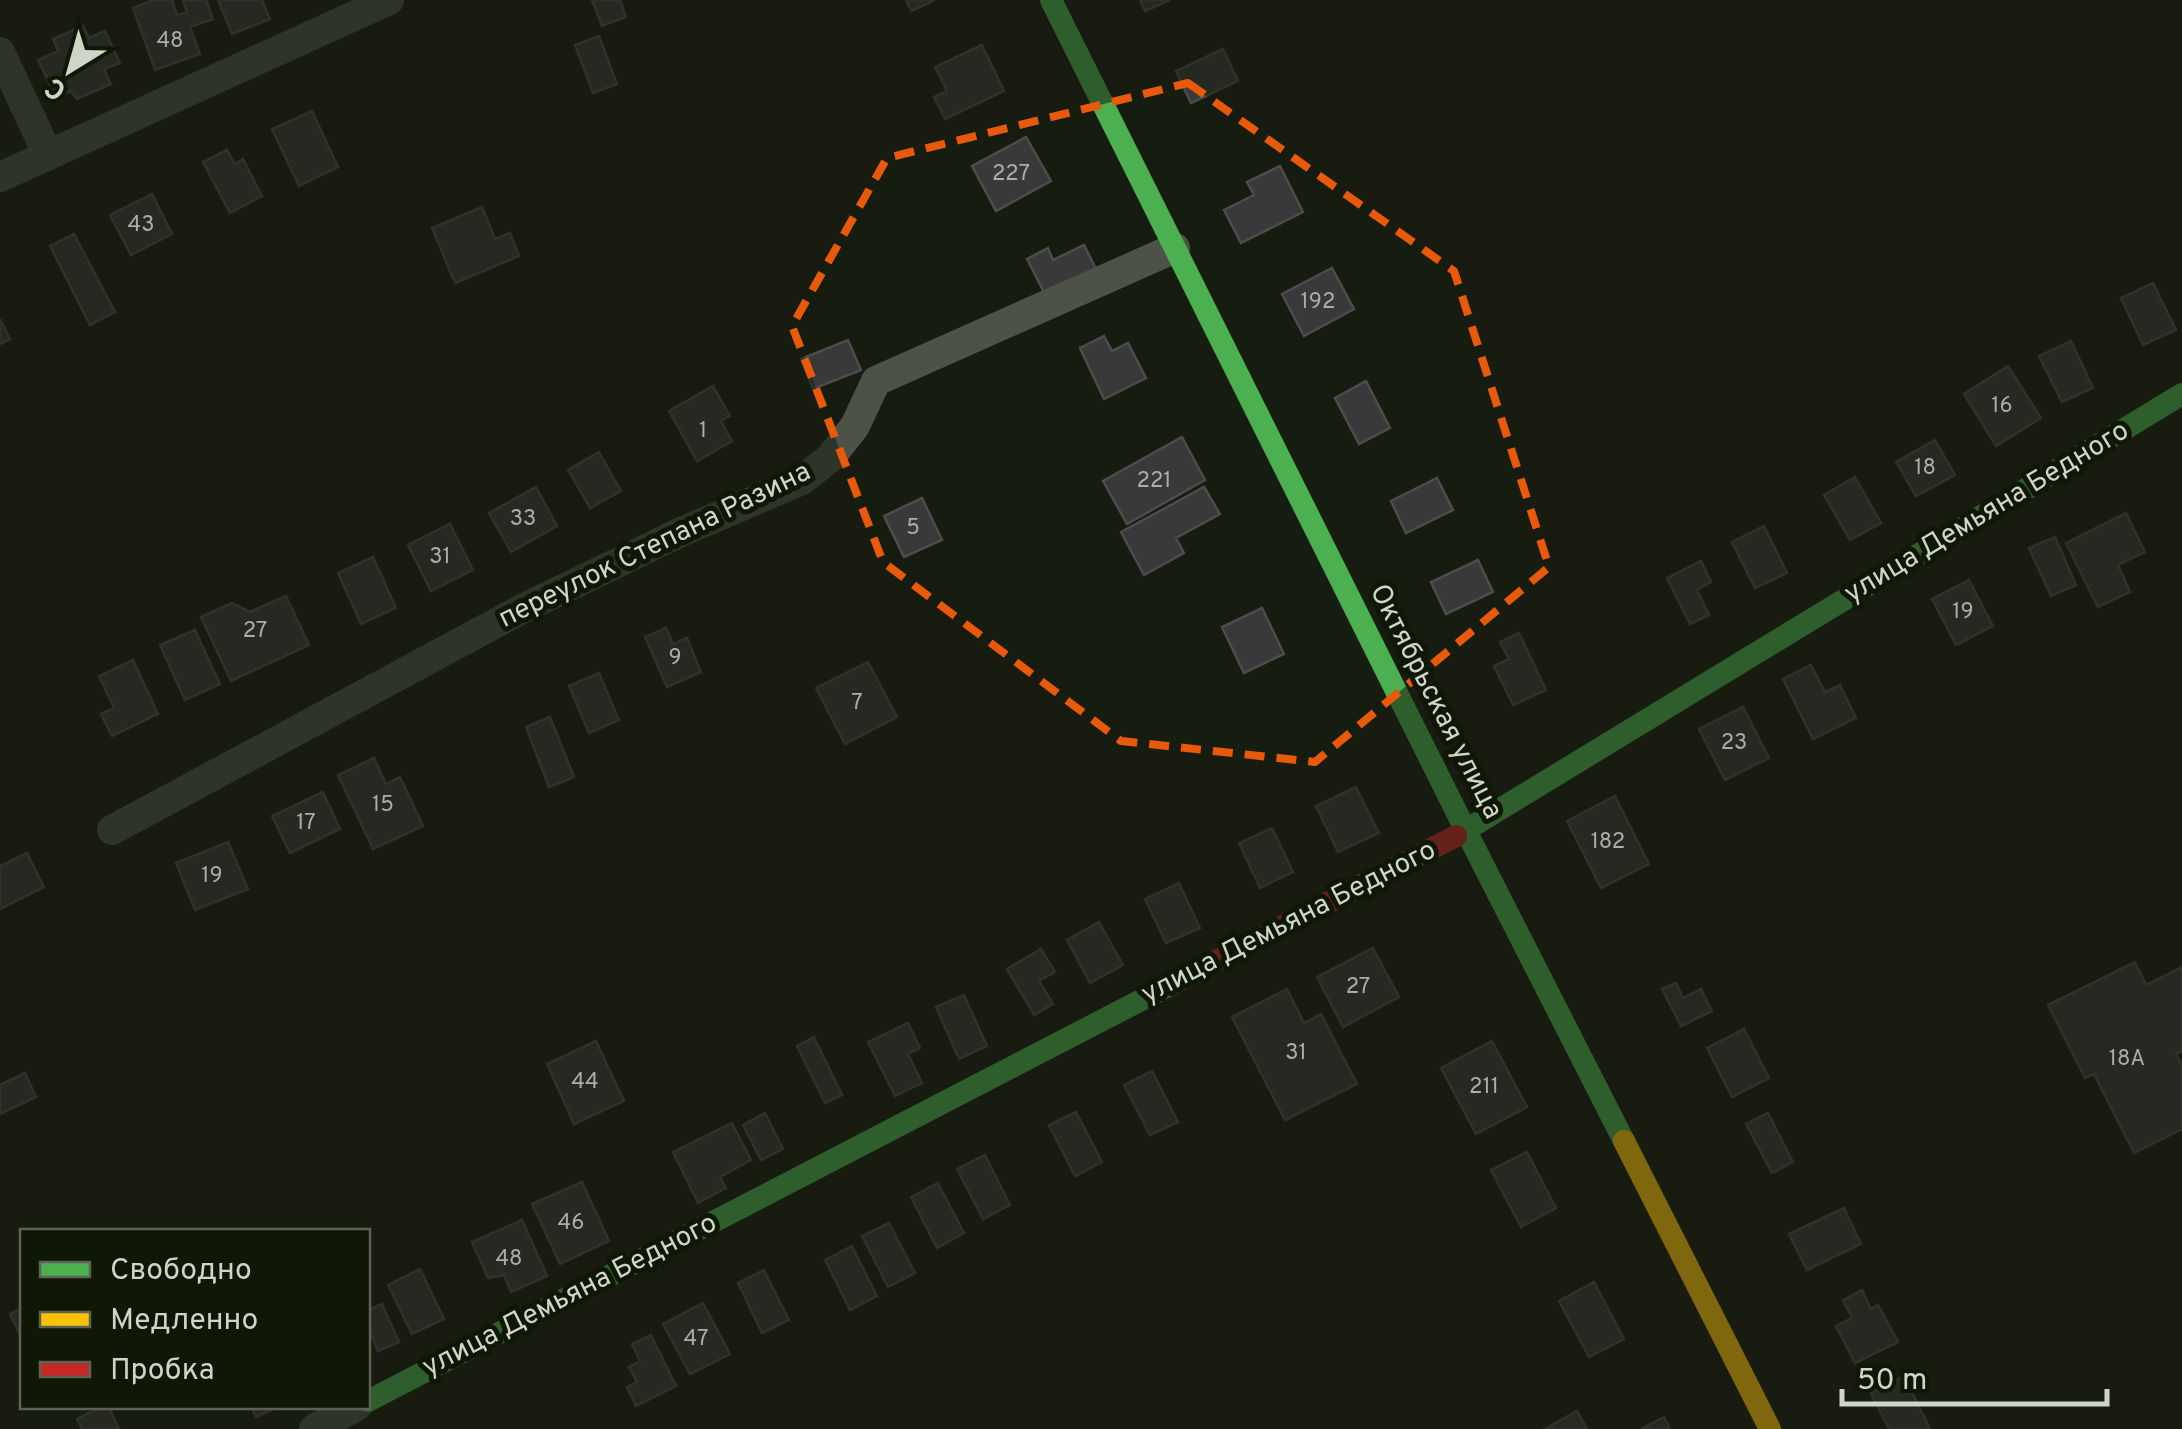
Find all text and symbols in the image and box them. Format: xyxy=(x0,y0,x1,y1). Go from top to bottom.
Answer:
north arrow xyxy=(20,20,120,120)
house number: 48 xyxy=(156,28,184,55)
text: С xyxy=(39,68,75,107)
house number: 227 xyxy=(992,161,1030,188)
house number: 43 xyxy=(128,212,154,239)
house number: 192 xyxy=(1301,289,1335,316)
house number: 16 xyxy=(1991,393,2013,420)
street label: улица Демьяна Бедного xyxy=(1838,414,2136,612)
house number: 1 xyxy=(699,418,707,445)
street label: переулок Степана Разина xyxy=(493,455,817,637)
house number: 18 xyxy=(1914,455,1936,482)
house number: 221 xyxy=(1136,468,1172,495)
house number: 33 xyxy=(510,506,536,533)
house number: 5 xyxy=(906,515,920,542)
house number: 31 xyxy=(429,544,451,571)
street label: Октябрьская улица xyxy=(1360,578,1510,826)
house number: 19 xyxy=(1952,599,1974,626)
house number: 27 xyxy=(243,618,267,645)
house number: 9 xyxy=(668,645,682,672)
house number: 7 xyxy=(851,690,863,717)
house number: 23 xyxy=(1721,730,1747,757)
house number: 15 xyxy=(372,792,394,819)
house number: 17 xyxy=(296,810,316,837)
house number: 182 xyxy=(1591,829,1625,856)
street label: улица Демьяна Бедного xyxy=(1136,833,1442,1013)
house number: 19 xyxy=(201,863,223,890)
house number: 27 xyxy=(1346,974,1370,1001)
house number: 31 xyxy=(1285,1040,1307,1067)
house number: 18А xyxy=(2109,1046,2145,1073)
house number: 44 xyxy=(571,1069,599,1096)
house number: 211 xyxy=(1469,1074,1499,1101)
street label: улица Демьяна Бедного xyxy=(417,1206,723,1386)
house number: 46 xyxy=(558,1210,584,1237)
legend xyxy=(20,1229,370,1409)
house number: 48 xyxy=(495,1246,523,1273)
text: Свободно xyxy=(110,1253,252,1290)
text: Медленно xyxy=(110,1303,258,1340)
house number: 47 xyxy=(684,1326,708,1353)
scale bar xyxy=(1842,1344,2107,1406)
text: Пробка xyxy=(110,1353,215,1390)
text: 50 m xyxy=(1857,1363,1927,1400)

